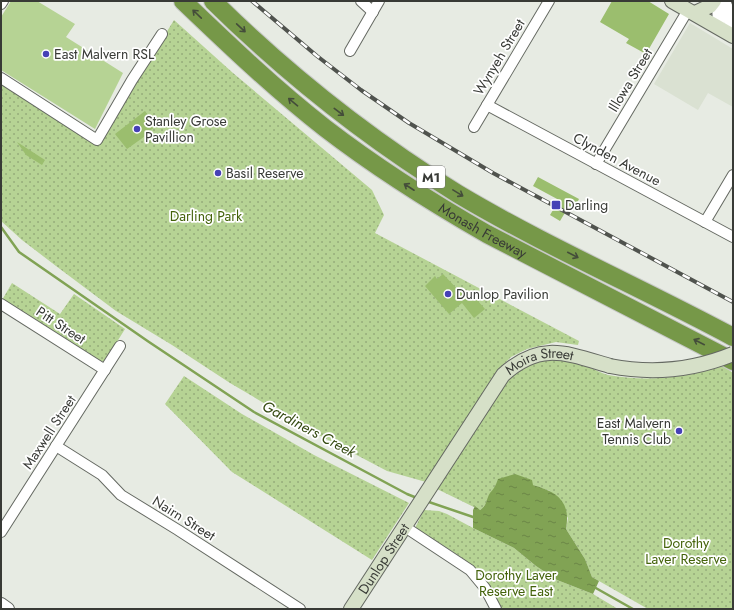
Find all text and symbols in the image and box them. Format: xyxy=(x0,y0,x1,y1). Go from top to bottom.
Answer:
one-way arrow xyxy=(192,9,202,19)
street label: Wynyeh Street xyxy=(468,15,530,99)
one-way arrow xyxy=(236,23,246,33)
place label: East Malvern RSL xyxy=(54,44,155,64)
street label: Illowa Street xyxy=(603,44,657,116)
marker: East Malvern RSL xyxy=(41,49,51,59)
one-way arrow xyxy=(287,97,298,106)
one-way arrow xyxy=(334,108,345,117)
place label: Stanley Grose Pavillion xyxy=(145,111,227,147)
marker: Stanley Grose Pavillion xyxy=(132,124,142,134)
street label: Clynden Avenue xyxy=(570,127,664,191)
place label: Basil Reserve xyxy=(226,163,304,183)
road number: M1 xyxy=(417,166,445,188)
marker: Basil Reserve xyxy=(213,168,223,178)
one-way arrow xyxy=(404,183,415,191)
one-way arrow xyxy=(452,190,464,198)
place label: Darling xyxy=(565,195,608,215)
street label: Monash Freeway xyxy=(435,198,531,263)
marker: Darling xyxy=(550,199,562,211)
park label: Darling Park xyxy=(170,206,243,226)
one-way arrow xyxy=(567,252,579,259)
place label: Dunlop Pavilion xyxy=(456,284,549,304)
marker: Dunlop Pavilion xyxy=(443,289,453,299)
street label: Pitt Street xyxy=(32,301,90,349)
one-way arrow xyxy=(693,338,705,345)
street label: Moira Street xyxy=(501,343,576,379)
street label: Maxwell Street xyxy=(18,390,81,473)
water label: Gardiners Creek xyxy=(258,395,360,463)
place label: East Malvern Tennis Club xyxy=(597,413,671,449)
marker: East Malvern Tennis Club xyxy=(674,426,684,436)
street label: Nairn Street xyxy=(149,491,220,546)
street label: Dunlop Street xyxy=(353,519,414,598)
park label: Dorothy Laver Reserve xyxy=(645,533,727,569)
park label: Dorothy Laver Reserve East xyxy=(475,565,557,601)

